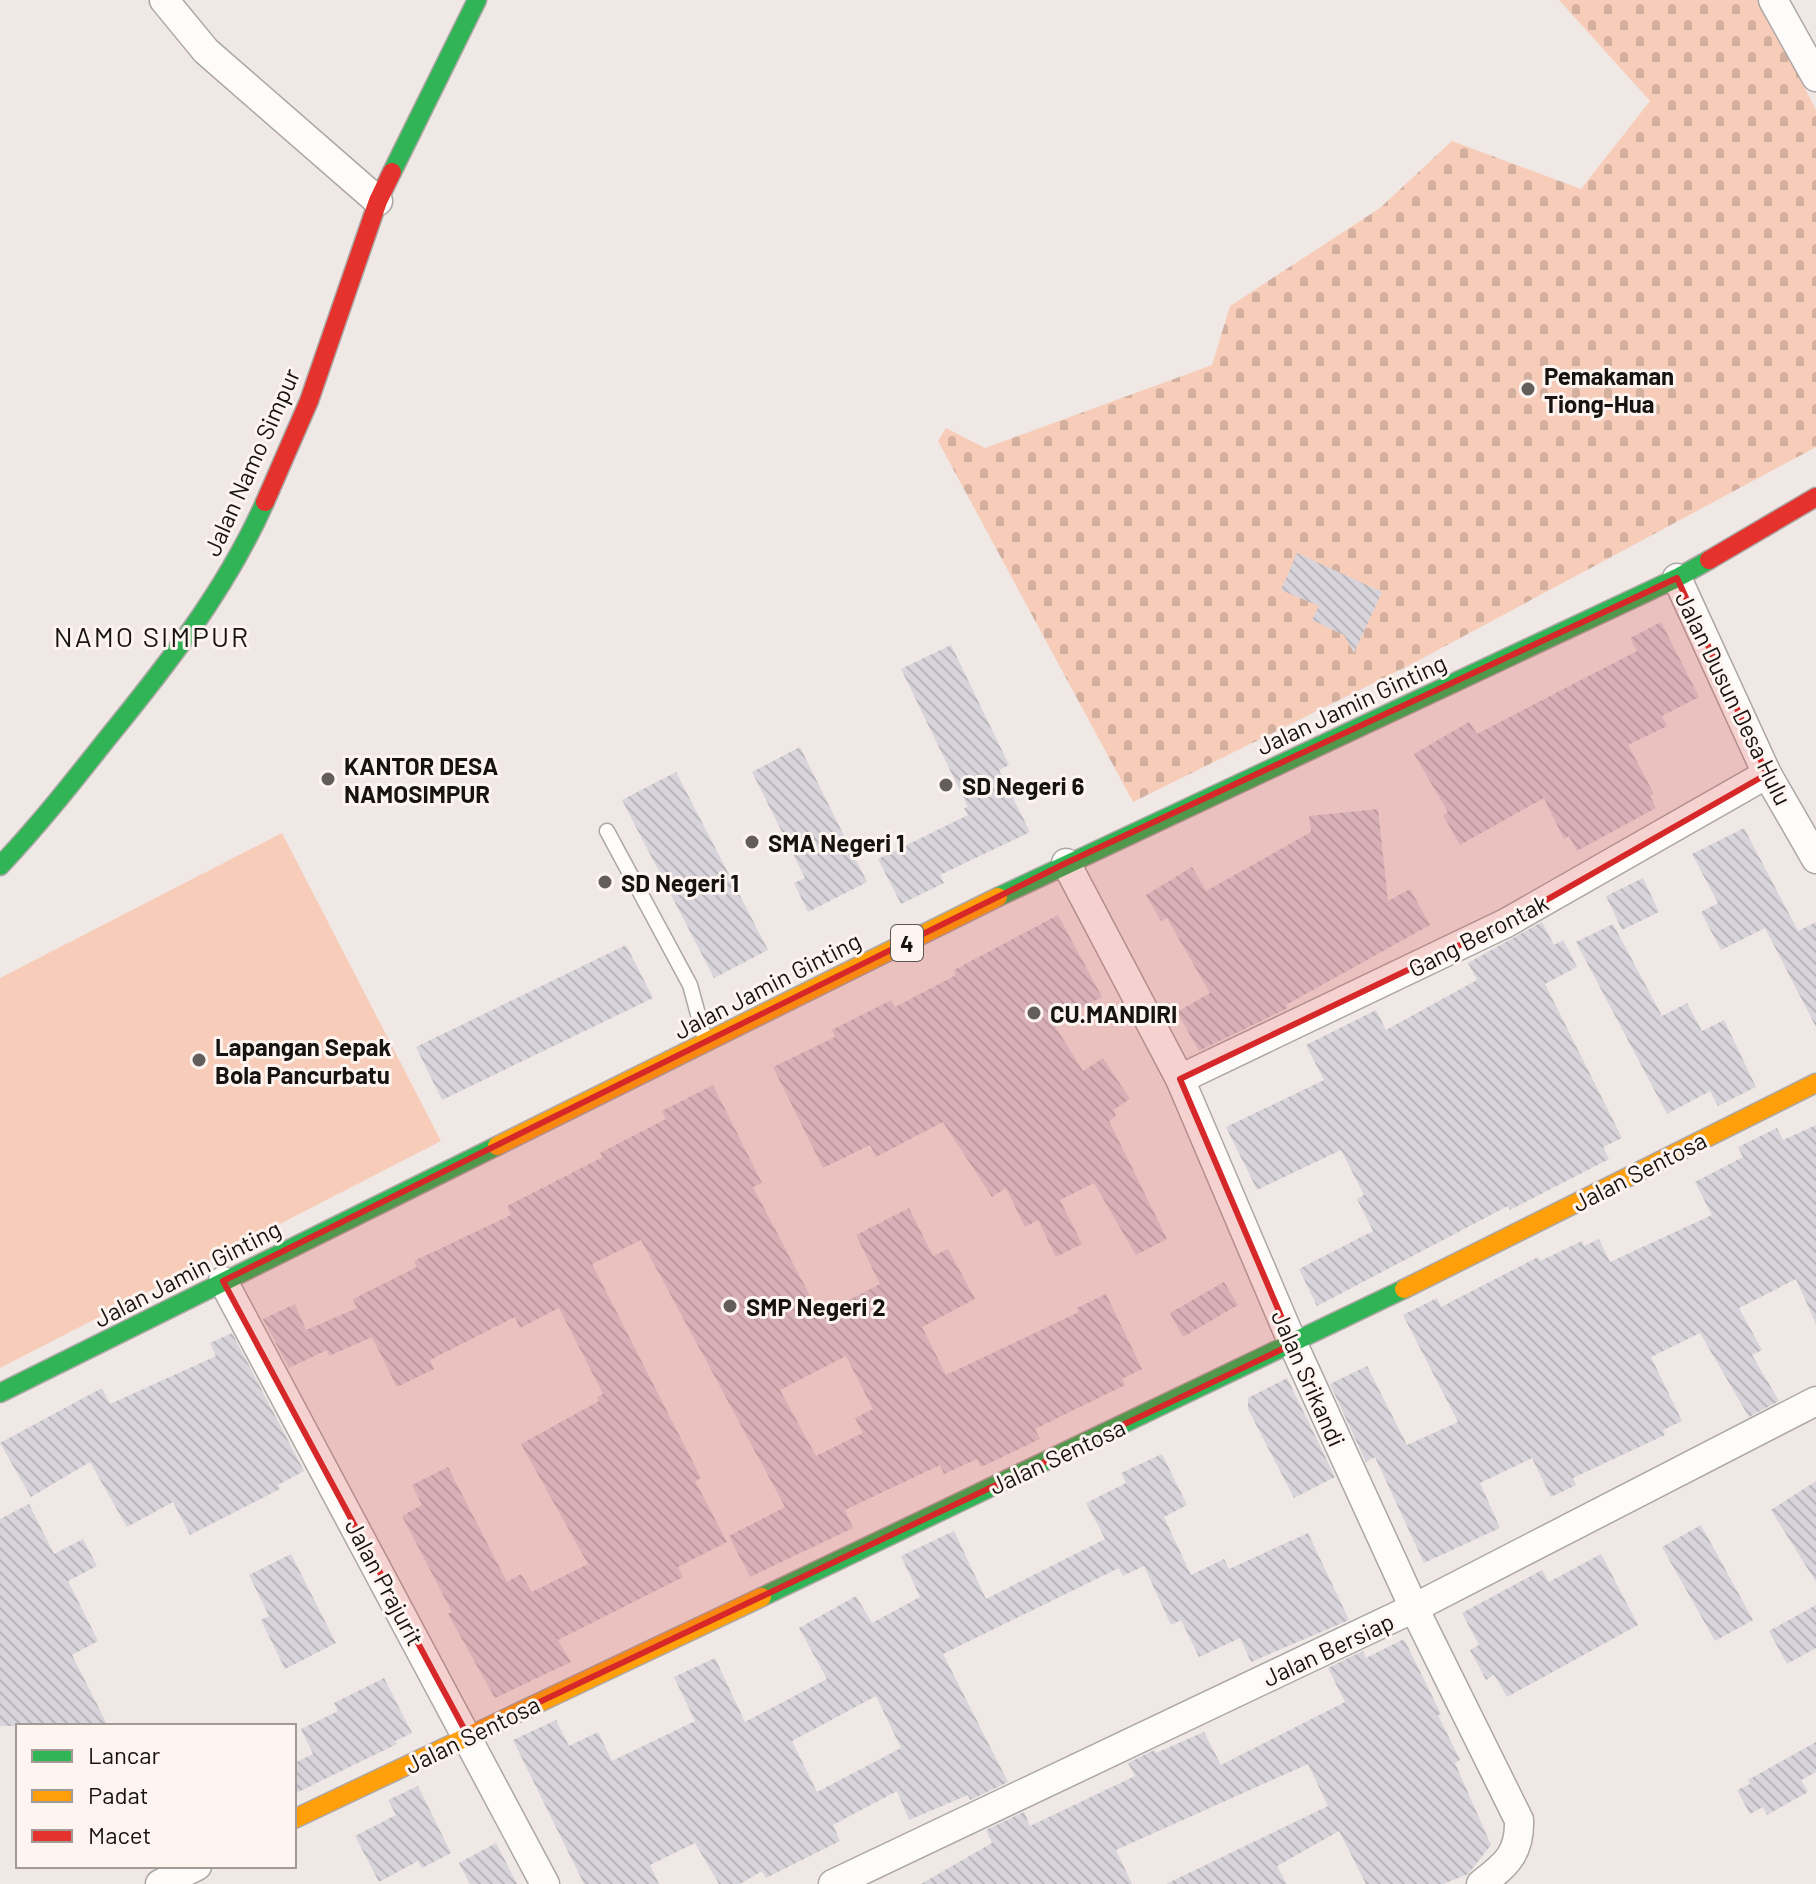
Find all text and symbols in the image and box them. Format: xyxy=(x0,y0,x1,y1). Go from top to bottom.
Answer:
place label: Pemakaman Tiong-Hua xyxy=(1544,361,1674,418)
street label: Jalan Namo Simpur xyxy=(197,363,306,560)
marker: Pemakaman Tiong-Hua xyxy=(1519,380,1537,398)
street label: Jalan Dusun Desa Hulu xyxy=(1670,586,1798,810)
district label: NAMO SIMPUR xyxy=(54,619,250,653)
street label: Jalan Jamin Ginting xyxy=(1252,647,1450,761)
place label: KANTOR DESA NAMOSIMPUR xyxy=(344,751,498,808)
marker: KANTOR DESA NAMOSIMPUR xyxy=(319,770,337,788)
place label: SD Negeri 6 xyxy=(962,771,1085,800)
marker: SD Negeri 6 xyxy=(937,776,955,794)
place label: SMA Negeri 1 xyxy=(768,828,904,857)
marker: SMA Negeri 1 xyxy=(743,833,761,851)
place label: SD Negeri 1 xyxy=(621,868,739,897)
marker: SD Negeri 1 xyxy=(596,873,614,891)
street label: Gang Berontak xyxy=(1403,887,1553,983)
street label: Jalan Jamin Ginting xyxy=(669,925,865,1045)
road number: 4 xyxy=(891,925,923,961)
place label: CU.MANDIRI xyxy=(1050,999,1177,1028)
marker: CU.MANDIRI xyxy=(1025,1004,1043,1022)
place label: Lapangan Sepak Bola Pancurbatu xyxy=(215,1032,391,1089)
marker: Lapangan Sepak Bola Pancurbatu xyxy=(190,1051,208,1069)
street label: Jalan Sentosa xyxy=(1567,1125,1711,1217)
street label: Jalan Jamin Ginting xyxy=(89,1213,285,1333)
place label: SMP Negeri 2 xyxy=(746,1292,886,1321)
marker: SMP Negeri 2 xyxy=(721,1297,739,1315)
street label: Jalan Srikandi xyxy=(1266,1305,1352,1451)
street label: Jalan Sentosa xyxy=(984,1412,1130,1500)
street label: Jalan Prajurit xyxy=(340,1514,430,1650)
street label: Jalan Bersiap xyxy=(1258,1606,1398,1692)
street label: Jalan Sentosa xyxy=(400,1689,544,1779)
legend xyxy=(16,1724,296,1868)
text: Lancar xyxy=(88,1740,160,1769)
text: Padat xyxy=(88,1780,148,1809)
text: Macet xyxy=(88,1820,151,1849)

